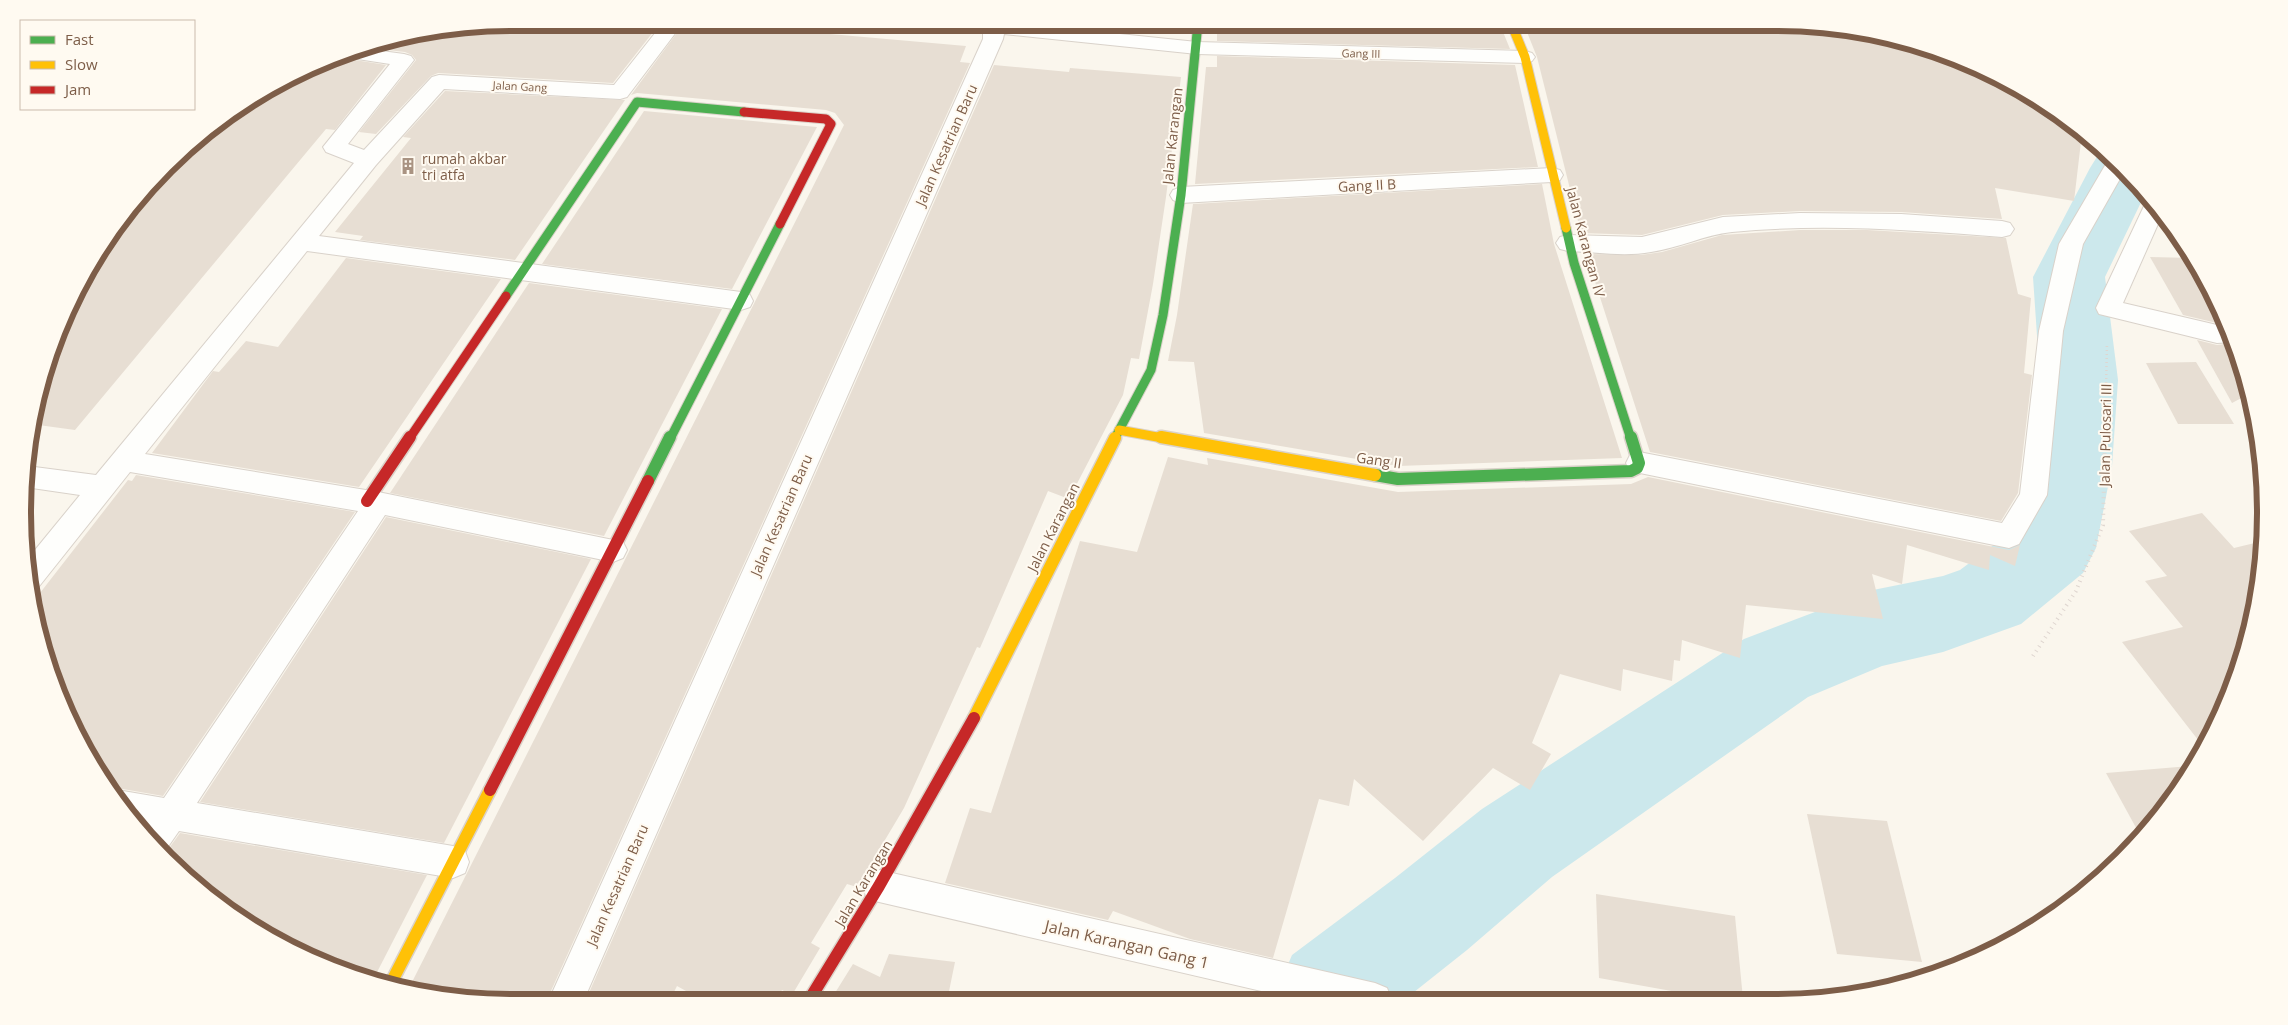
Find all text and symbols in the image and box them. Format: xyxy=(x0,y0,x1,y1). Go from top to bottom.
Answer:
legend xyxy=(20,20,195,110)
text: Fast xyxy=(65,29,94,49)
street label: Gang III xyxy=(1341,45,1381,61)
text: Slow xyxy=(65,54,98,74)
street label: Jalan Gang xyxy=(491,77,548,95)
text: Jam xyxy=(63,79,91,99)
street label: Jalan Kesatrian Baru xyxy=(910,81,981,211)
street label: Jalan Karangan xyxy=(1157,87,1187,187)
place label: rumah akbar tri atfa xyxy=(422,149,507,184)
building icon: rumah akbar tri atfa xyxy=(398,156,418,176)
street label: Gang II B xyxy=(1337,174,1397,196)
street label: Jalan Karangan IV xyxy=(1562,183,1610,300)
street label: Jalan Pulosari III xyxy=(2095,383,2115,489)
street label: Gang II xyxy=(1355,447,1403,473)
street label: Jalan Kesatrian Baru xyxy=(745,451,816,581)
street label: Jalan Karangan xyxy=(1021,479,1084,577)
street label: Jalan Kesatrian Baru xyxy=(581,821,652,951)
street label: Jalan Karangan xyxy=(829,836,896,931)
street label: Jalan Karangan Gang 1 xyxy=(1041,914,1211,974)

